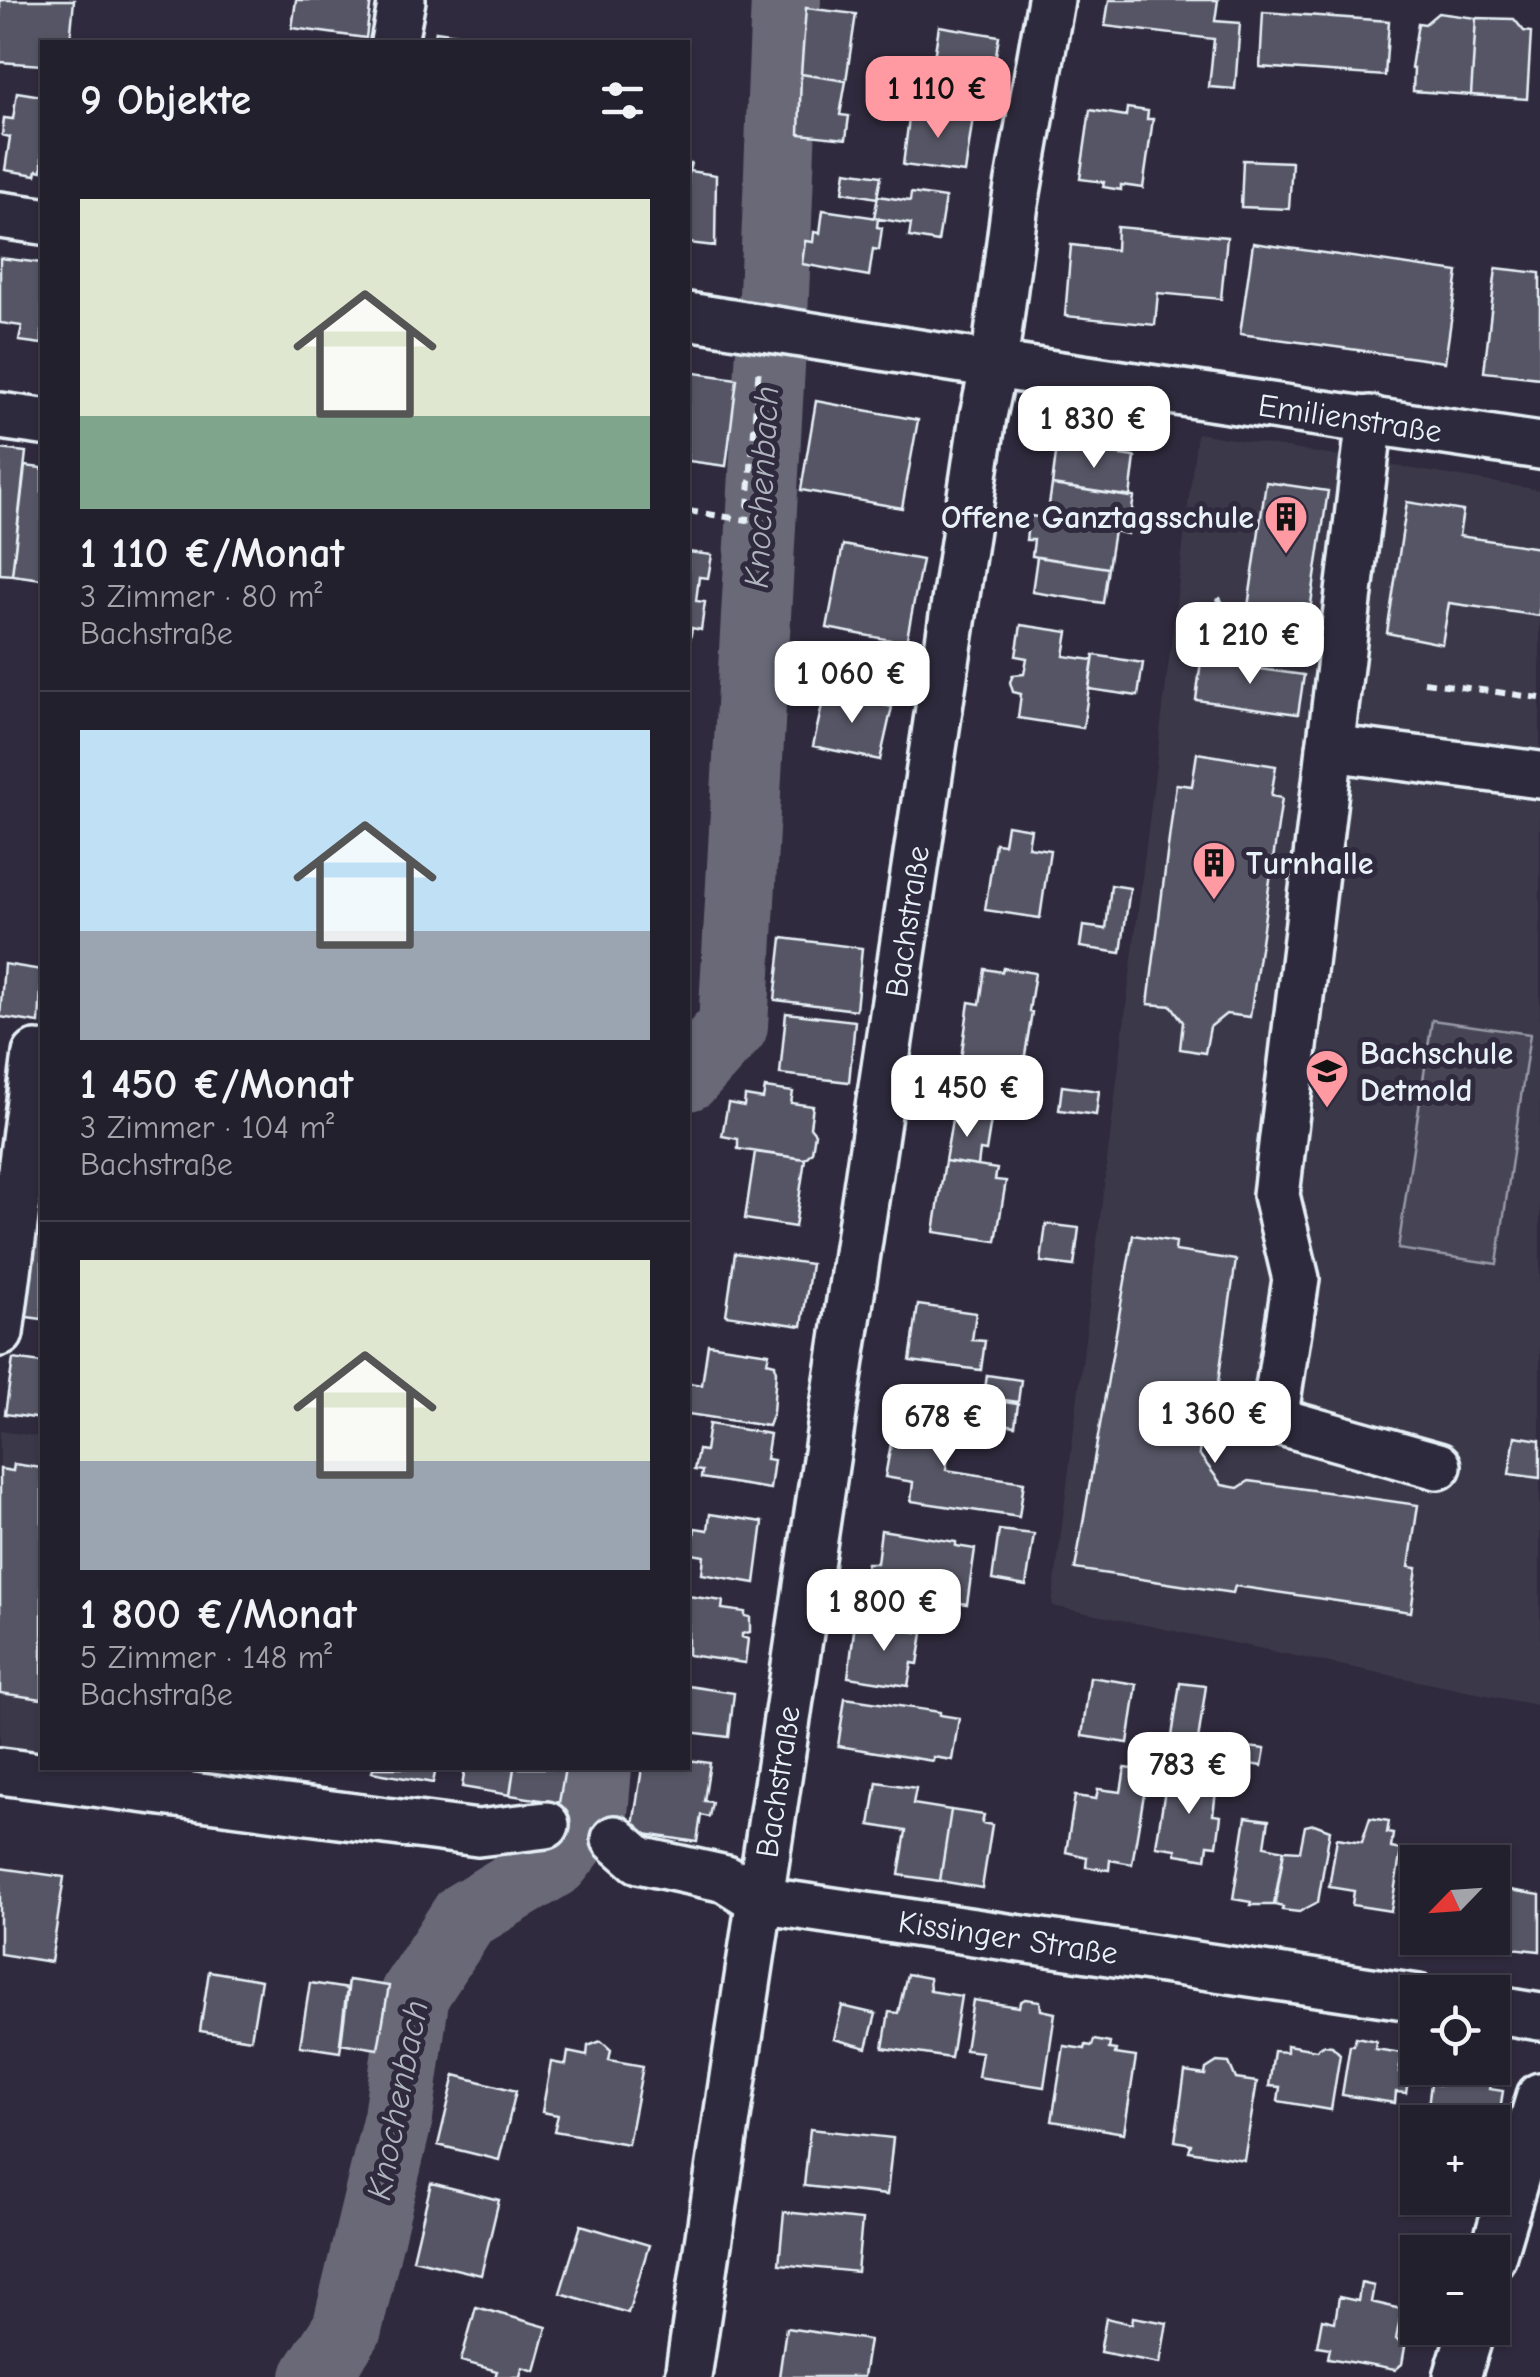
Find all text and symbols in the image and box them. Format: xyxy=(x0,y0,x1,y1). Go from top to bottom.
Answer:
pin: 1 110 € xyxy=(846,56,1030,141)
text: 1 110 € xyxy=(888,70,988,107)
icon: filters xyxy=(595,73,650,128)
text: 9 Objekte xyxy=(80,76,251,125)
icon: home xyxy=(275,264,455,444)
water label: Knochenbach xyxy=(736,385,787,589)
pin: 1 830 € xyxy=(1002,386,1186,471)
street label: Emilienstraße xyxy=(1256,386,1444,450)
text: 1 830 € xyxy=(1040,400,1148,437)
building icon: Offene Ganztagsschule xyxy=(1263,494,1309,555)
place label: Offene Ganztagsschule xyxy=(941,499,1254,536)
text: 1 110 €/Monat xyxy=(80,529,344,578)
text: 3 Zimmer · 80 m² xyxy=(80,578,323,615)
pin: 1 210 € xyxy=(1158,602,1342,687)
text: Bachstraße xyxy=(80,615,233,652)
text: 1 210 € xyxy=(1198,616,1302,653)
pin: 1 060 € xyxy=(760,641,944,726)
text: 1 060 € xyxy=(797,655,907,692)
icon: home xyxy=(275,795,455,975)
building icon: Turnhalle xyxy=(1191,840,1237,901)
street label: Bachstraße xyxy=(878,843,937,1000)
place label: Turnhalle xyxy=(1246,845,1374,882)
place label: Bachschule Detmold xyxy=(1360,1035,1513,1109)
school or university icon: Bachschule Detmold xyxy=(1304,1048,1350,1109)
pin: 1 450 € xyxy=(875,1055,1059,1140)
text: 1 450 €/Monat xyxy=(80,1060,353,1109)
text: 1 450 € xyxy=(913,1069,1021,1106)
text: 3 Zimmer · 104 m² xyxy=(80,1109,334,1146)
text: Bachstraße xyxy=(80,1146,233,1183)
icon: home xyxy=(275,1325,455,1505)
pin: 1 360 € xyxy=(1123,1381,1307,1466)
pin: 678 € xyxy=(874,1384,1014,1469)
text: 1 360 € xyxy=(1161,1395,1269,1432)
text: 678 € xyxy=(904,1398,984,1435)
pin: 1 800 € xyxy=(792,1569,976,1654)
text: 1 800 € xyxy=(829,1583,939,1620)
text: 1 800 €/Monat xyxy=(80,1590,357,1639)
text: 5 Zimmer · 148 m² xyxy=(80,1639,332,1676)
text: Bachstraße xyxy=(80,1676,233,1713)
street label: Bachstraße xyxy=(748,1703,808,1860)
pin: 783 € xyxy=(1119,1732,1259,1817)
text: 783 € xyxy=(1149,1746,1229,1783)
north arrow xyxy=(1400,1845,1510,1955)
map controls xyxy=(1400,1845,1510,2345)
street label: Kissinger Straße xyxy=(896,1903,1120,1972)
button: locate xyxy=(1400,1975,1510,2085)
water label: Knochenbach xyxy=(358,1997,437,2204)
button: + xyxy=(1400,2105,1510,2215)
button: − xyxy=(1400,2235,1510,2345)

